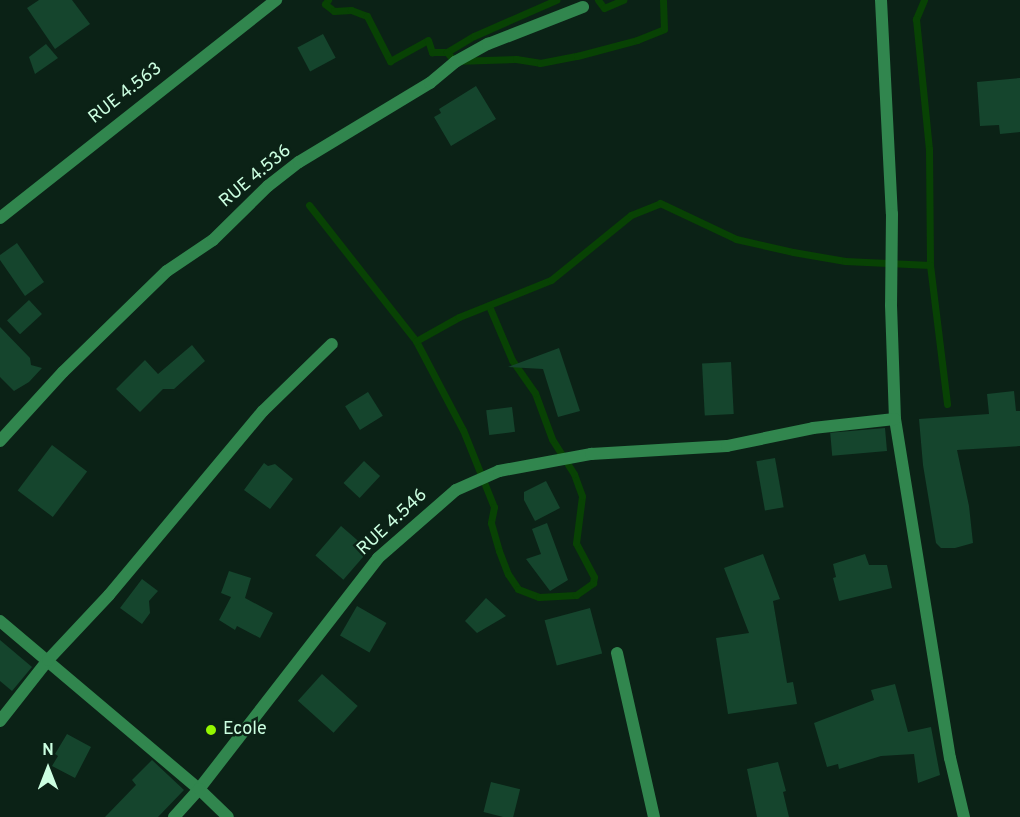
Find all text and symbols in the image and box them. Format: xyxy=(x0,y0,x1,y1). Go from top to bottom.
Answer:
street label: RUE 4.563 xyxy=(85,59,167,129)
street label: RUE 4.536 xyxy=(216,141,296,213)
street label: RUE 4.546 xyxy=(354,485,432,561)
place label: Ecole xyxy=(223,719,267,741)
marker: Ecole xyxy=(204,723,218,737)
north arrow xyxy=(18,739,78,799)
text: N xyxy=(42,741,54,761)

